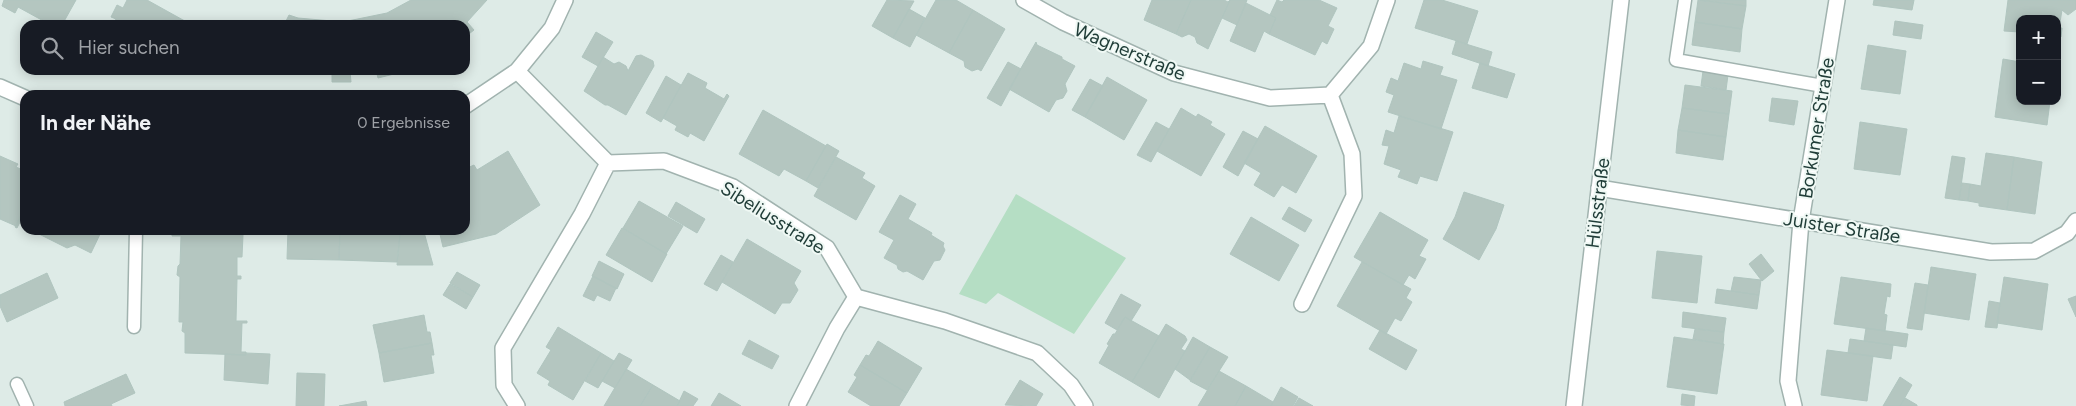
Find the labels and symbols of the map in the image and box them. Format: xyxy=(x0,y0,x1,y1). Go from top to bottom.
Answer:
street label: Wagnerstraße xyxy=(1071,18,1189,85)
street label: Borkumer Straße xyxy=(1794,56,1839,200)
street label: Hülsstraße xyxy=(1581,156,1614,250)
street label: Sibeliusstraße xyxy=(716,176,829,259)
street label: Juister Straße xyxy=(1782,207,1902,248)

